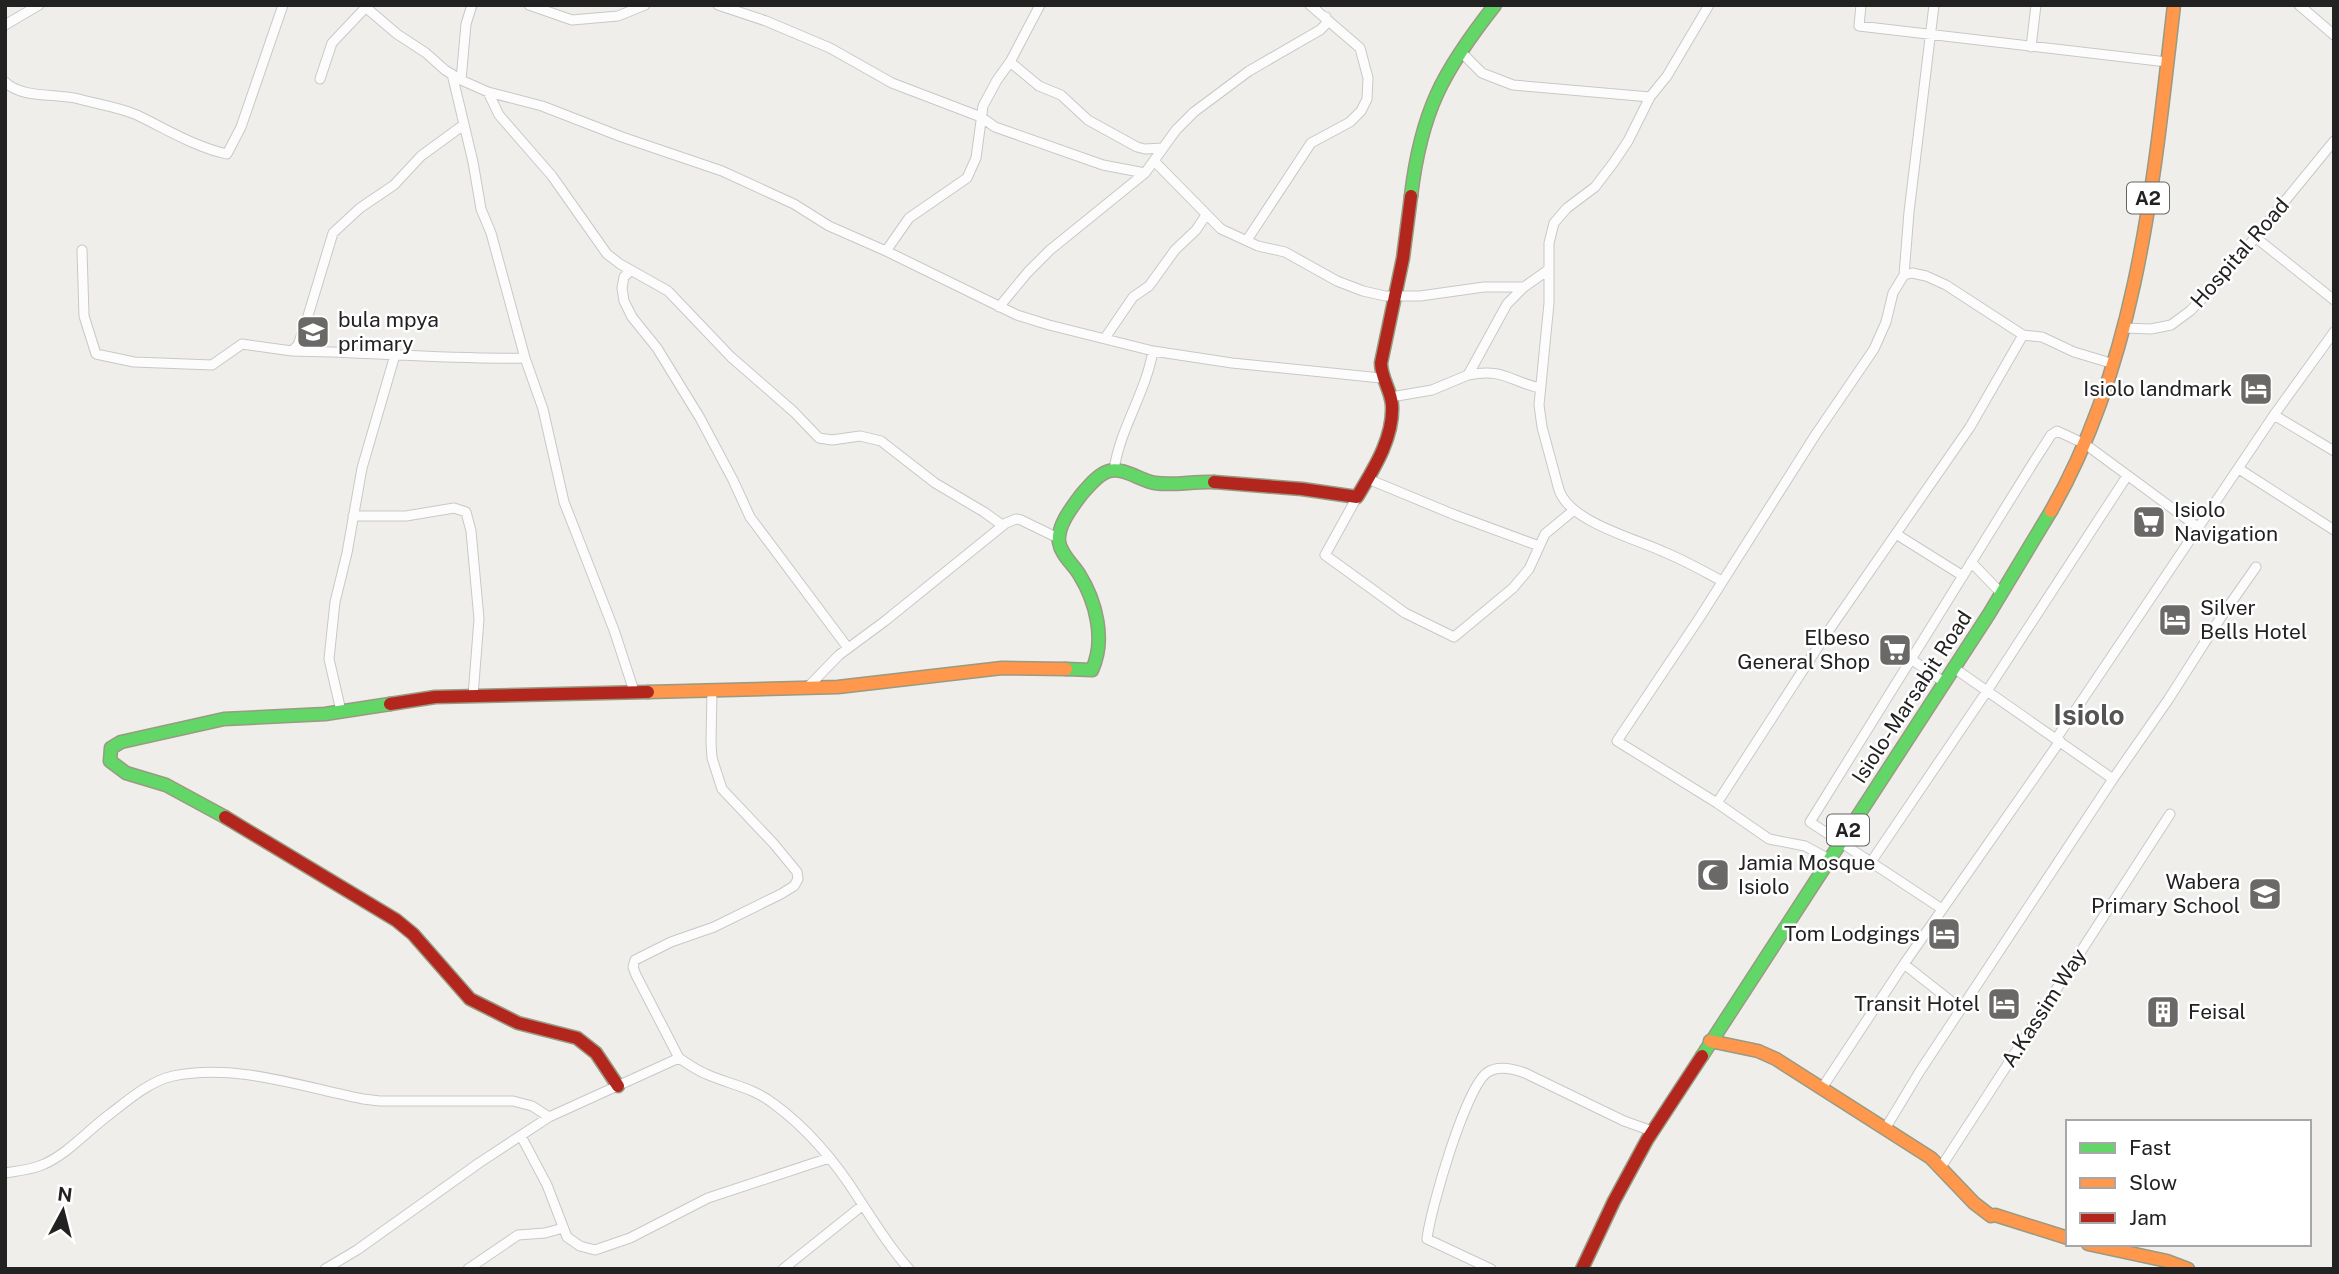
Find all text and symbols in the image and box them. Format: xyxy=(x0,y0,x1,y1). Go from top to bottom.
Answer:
road number: A2 xyxy=(2127,182,2169,214)
street label: Hospital Road xyxy=(2185,193,2294,313)
place label: bula mpya primary xyxy=(338,307,439,356)
school or university icon: bula mpya primary xyxy=(294,313,332,351)
hotel icon: Isiolo landmark xyxy=(2237,370,2275,408)
place label: Isiolo landmark xyxy=(2083,376,2232,401)
place label: Isiolo Navigation xyxy=(2174,497,2278,546)
supermarket icon: Isiolo Navigation xyxy=(2130,503,2168,541)
place label: Silver Bells Hotel xyxy=(2200,595,2307,644)
hotel icon: Silver Bells Hotel xyxy=(2156,601,2194,639)
street label: Isiolo-Marsabit Road xyxy=(1846,606,1977,788)
place label: Elbeso General Shop xyxy=(1737,625,1870,674)
supermarket icon: Elbeso General Shop xyxy=(1876,631,1914,669)
district label: Isiolo xyxy=(2053,698,2125,731)
road number: A2 xyxy=(1827,814,1869,846)
place label: Jamia Mosque Isiolo xyxy=(1738,850,1875,899)
mosque icon: Jamia Mosque Isiolo xyxy=(1694,856,1732,894)
place label: Wabera Primary School xyxy=(2091,869,2240,918)
school or university icon: Wabera Primary School xyxy=(2246,875,2284,913)
hotel icon: Tom Lodgings xyxy=(1925,915,1963,953)
place label: Tom Lodgings xyxy=(1784,921,1920,946)
street label: A.Kassim Way xyxy=(1996,944,2091,1072)
hotel icon: Transit Hotel xyxy=(1985,985,2023,1023)
place label: Transit Hotel xyxy=(1854,991,1980,1016)
building icon: Feisal xyxy=(2144,993,2182,1031)
place label: Feisal xyxy=(2188,999,2246,1024)
legend xyxy=(2066,1120,2311,1246)
text: Fast xyxy=(2129,1135,2171,1160)
text: Slow xyxy=(2129,1170,2177,1195)
north arrow xyxy=(28,1176,98,1246)
text: N xyxy=(56,1182,74,1206)
text: Jam xyxy=(2129,1205,2167,1230)

